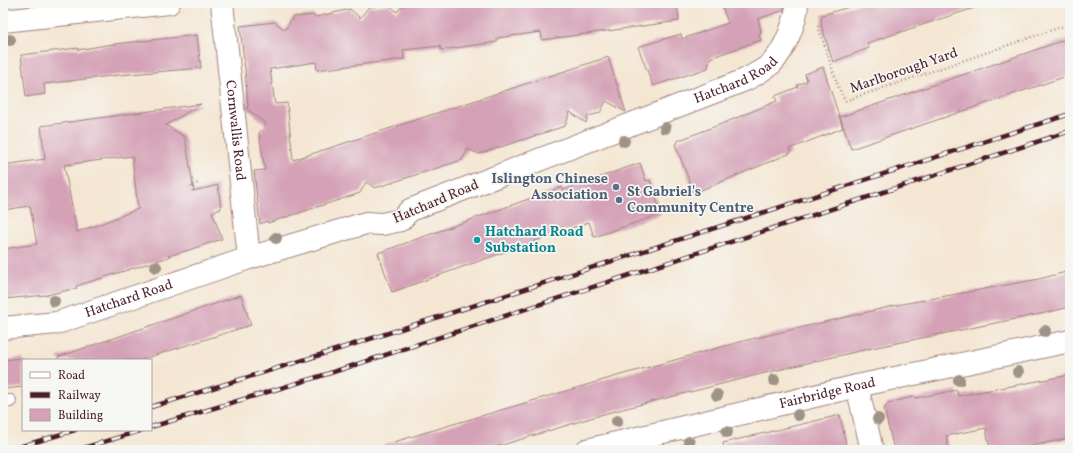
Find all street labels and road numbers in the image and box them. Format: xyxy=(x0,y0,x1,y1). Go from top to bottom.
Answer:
street label: Marlborough Yard xyxy=(848,44,961,98)
street label: Hatchard Road xyxy=(691,53,783,108)
street label: Cornwallis Road xyxy=(221,79,250,182)
street label: Hatchard Road xyxy=(390,175,482,229)
street label: Hatchard Road xyxy=(82,275,175,322)
street label: Fairbridge Road xyxy=(777,373,877,414)

